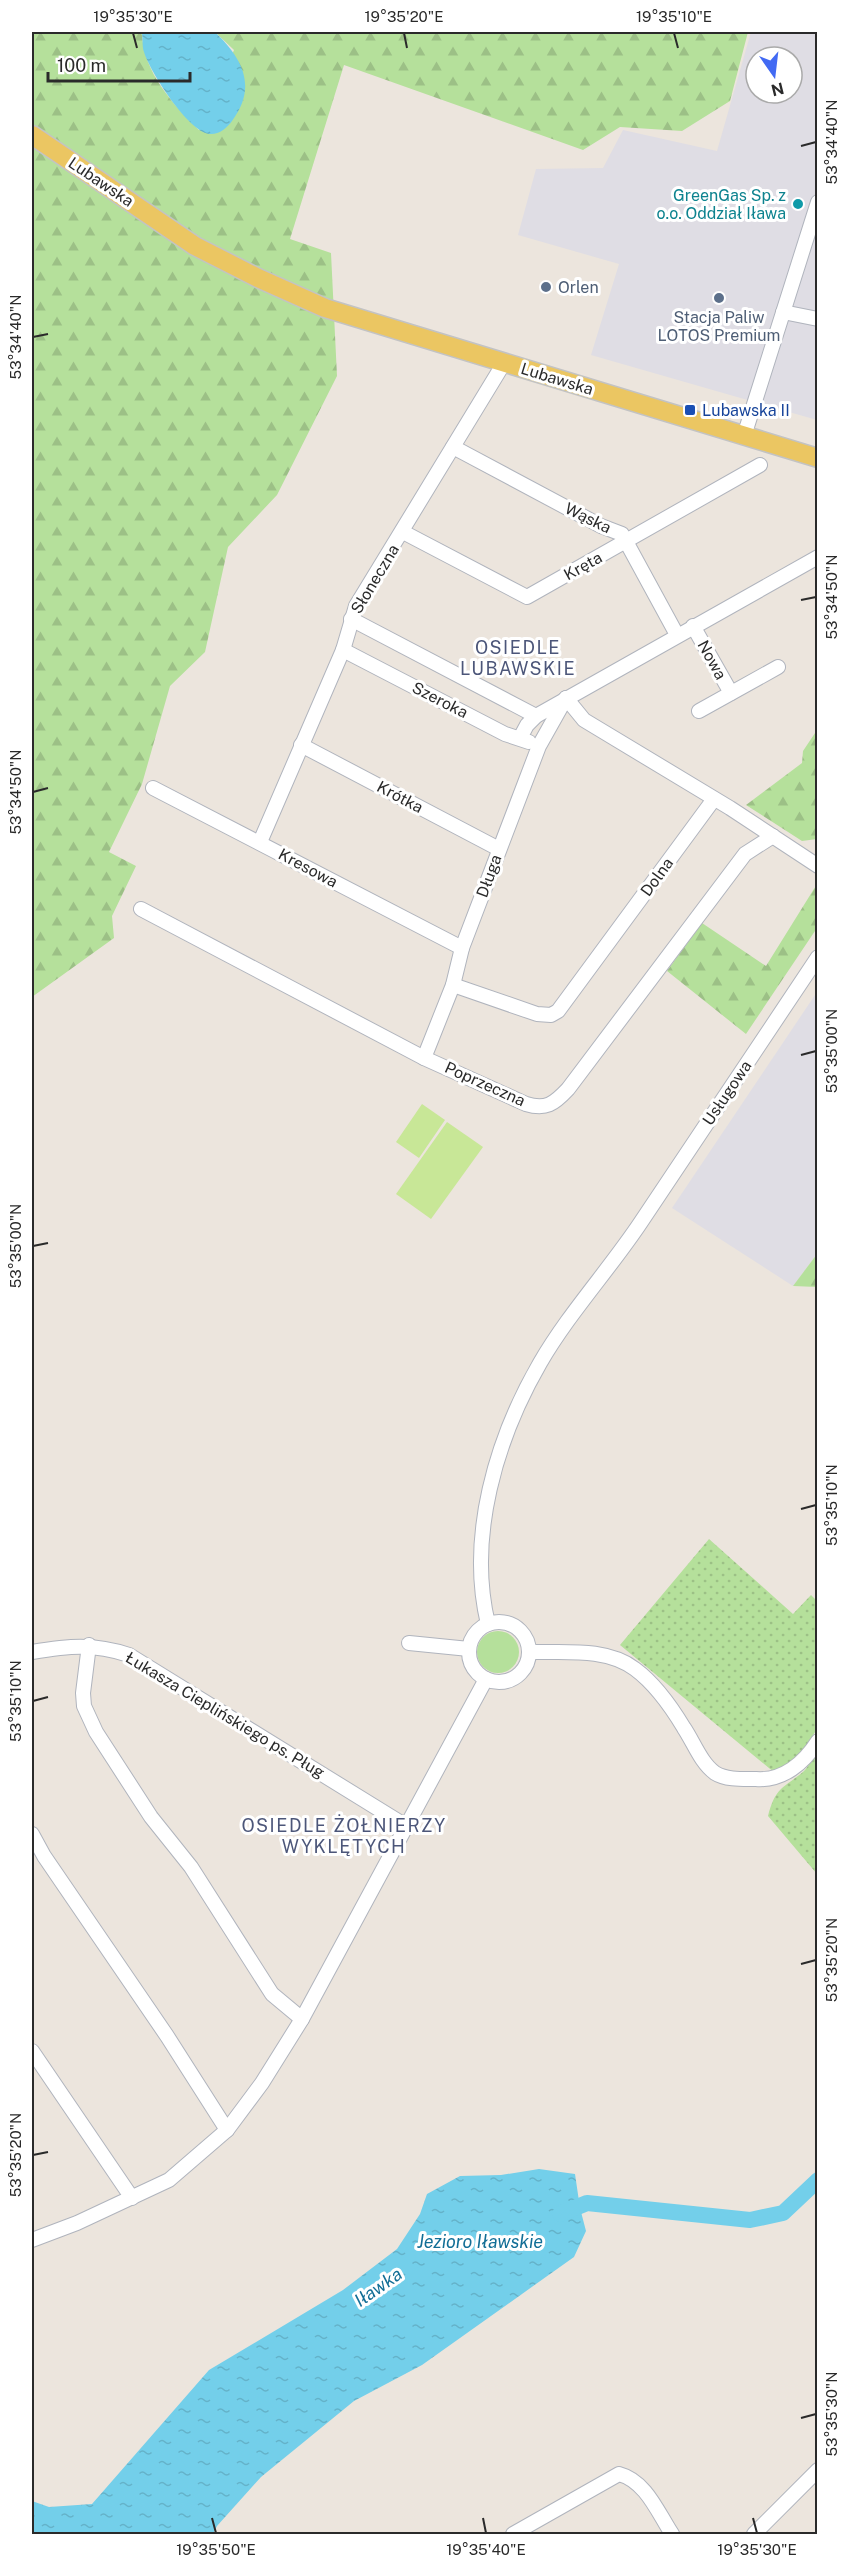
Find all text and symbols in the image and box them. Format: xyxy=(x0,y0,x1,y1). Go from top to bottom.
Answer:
text: 19°35'30"E xyxy=(93,8,173,25)
text: 19°35'20"E xyxy=(364,8,444,25)
text: 19°35'10"E xyxy=(636,8,712,25)
scale bar xyxy=(48,45,190,83)
north arrow xyxy=(744,45,804,105)
text: 100 m xyxy=(57,55,106,76)
text: N xyxy=(769,78,786,100)
text: 53°34'40"N xyxy=(823,100,840,184)
street label: Lubawska xyxy=(65,153,137,211)
place label: GreenGas Sp. z o.o. Oddział Iława xyxy=(657,186,786,223)
marker: GreenGas Sp. z o.o. Oddział Iława xyxy=(791,197,805,211)
place label: Orlen xyxy=(558,278,599,297)
marker: Orlen xyxy=(539,280,553,294)
marker: Stacja Paliw LOTOS Premium xyxy=(712,291,726,305)
text: 53°34'40"N xyxy=(7,295,24,379)
place label: Stacja Paliw LOTOS Premium xyxy=(658,308,780,345)
street label: Lubawska xyxy=(518,359,596,399)
place label: Lubawska II xyxy=(702,401,790,420)
marker: Lubawska II xyxy=(683,403,697,417)
street label: Wąska xyxy=(562,499,614,537)
street label: Słoneczna xyxy=(347,541,403,617)
street label: Kręta xyxy=(561,548,605,584)
text: 53°34'50"N xyxy=(823,554,840,640)
district label: OSIEDLE LUBAWSKIE xyxy=(460,637,576,679)
street label: Nowa xyxy=(694,637,730,683)
street label: Szeroka xyxy=(409,678,471,722)
text: 53°34'50"N xyxy=(7,749,24,835)
street label: Krótka xyxy=(374,777,426,817)
street label: Kresowa xyxy=(275,845,341,891)
street label: Długa xyxy=(472,852,506,900)
street label: Dolna xyxy=(637,854,677,900)
text: 53°35'00"N xyxy=(823,1009,840,1093)
street label: Usługowa xyxy=(699,1057,755,1129)
street label: Poprzeczna xyxy=(442,1058,528,1110)
text: 53°35'00"N xyxy=(7,1204,24,1288)
text: 53°35'10"N xyxy=(823,1464,840,1546)
street label: Łukasza Cieplińskiego ps. Pług xyxy=(122,1648,328,1782)
text: 53°35'10"N xyxy=(7,1660,24,1742)
district label: OSIEDLE ŻOŁNIERZY WYKLĘTYCH xyxy=(241,1814,447,1857)
text: 53°35'20"N xyxy=(823,1918,840,2002)
text: 53°35'20"N xyxy=(7,2113,24,2197)
water label: Jezioro Iławskie xyxy=(417,2231,543,2252)
water label: Iławka xyxy=(350,2263,406,2311)
text: 53°35'30"N xyxy=(823,2371,840,2457)
text: 19°35'50"E xyxy=(176,2541,256,2558)
text: 19°35'40"E xyxy=(446,2541,526,2558)
text: 19°35'30"E xyxy=(717,2541,797,2558)

